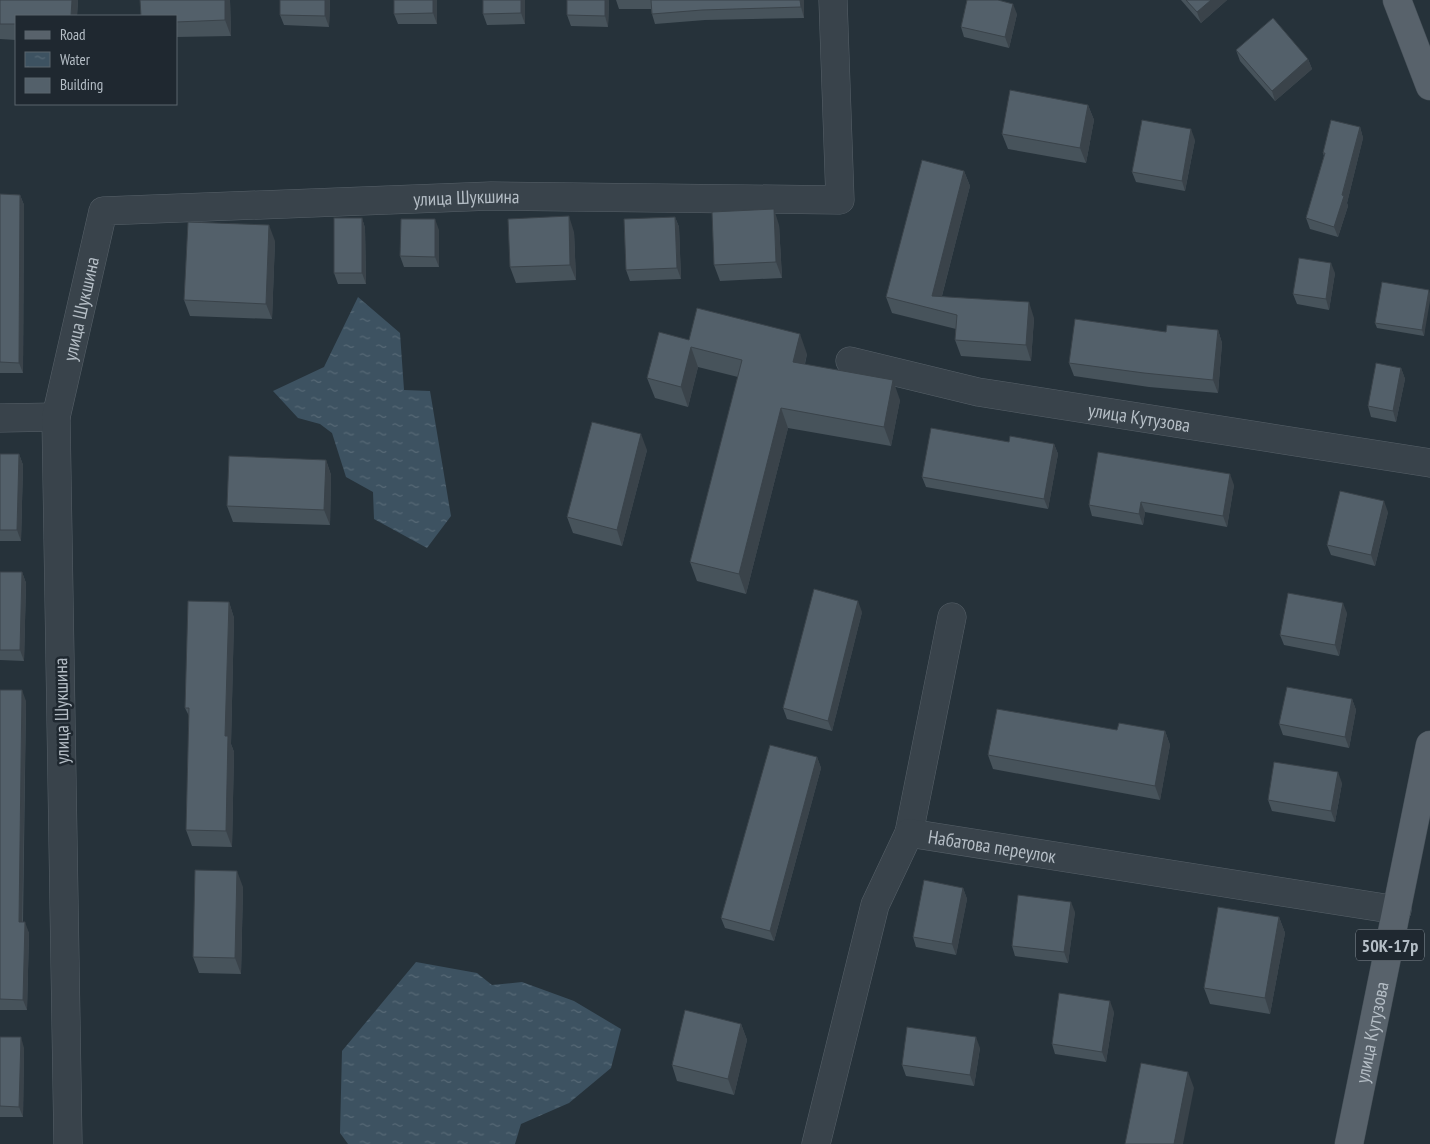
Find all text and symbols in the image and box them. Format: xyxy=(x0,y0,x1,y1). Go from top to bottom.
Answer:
legend xyxy=(15,15,178,105)
text: Road xyxy=(60,25,86,44)
text: Water xyxy=(60,50,91,69)
text: Building xyxy=(60,75,103,94)
street label: улица Шукшина xyxy=(413,184,520,211)
street label: улица Шукшина xyxy=(57,254,104,363)
street label: улица Кутузова xyxy=(1087,397,1192,437)
street label: улица Шукшина xyxy=(48,658,74,764)
street label: Набатова переулок xyxy=(927,824,1058,868)
road number: 50К-17р xyxy=(1356,930,1424,960)
street label: улица Кутузова xyxy=(1350,979,1394,1085)

